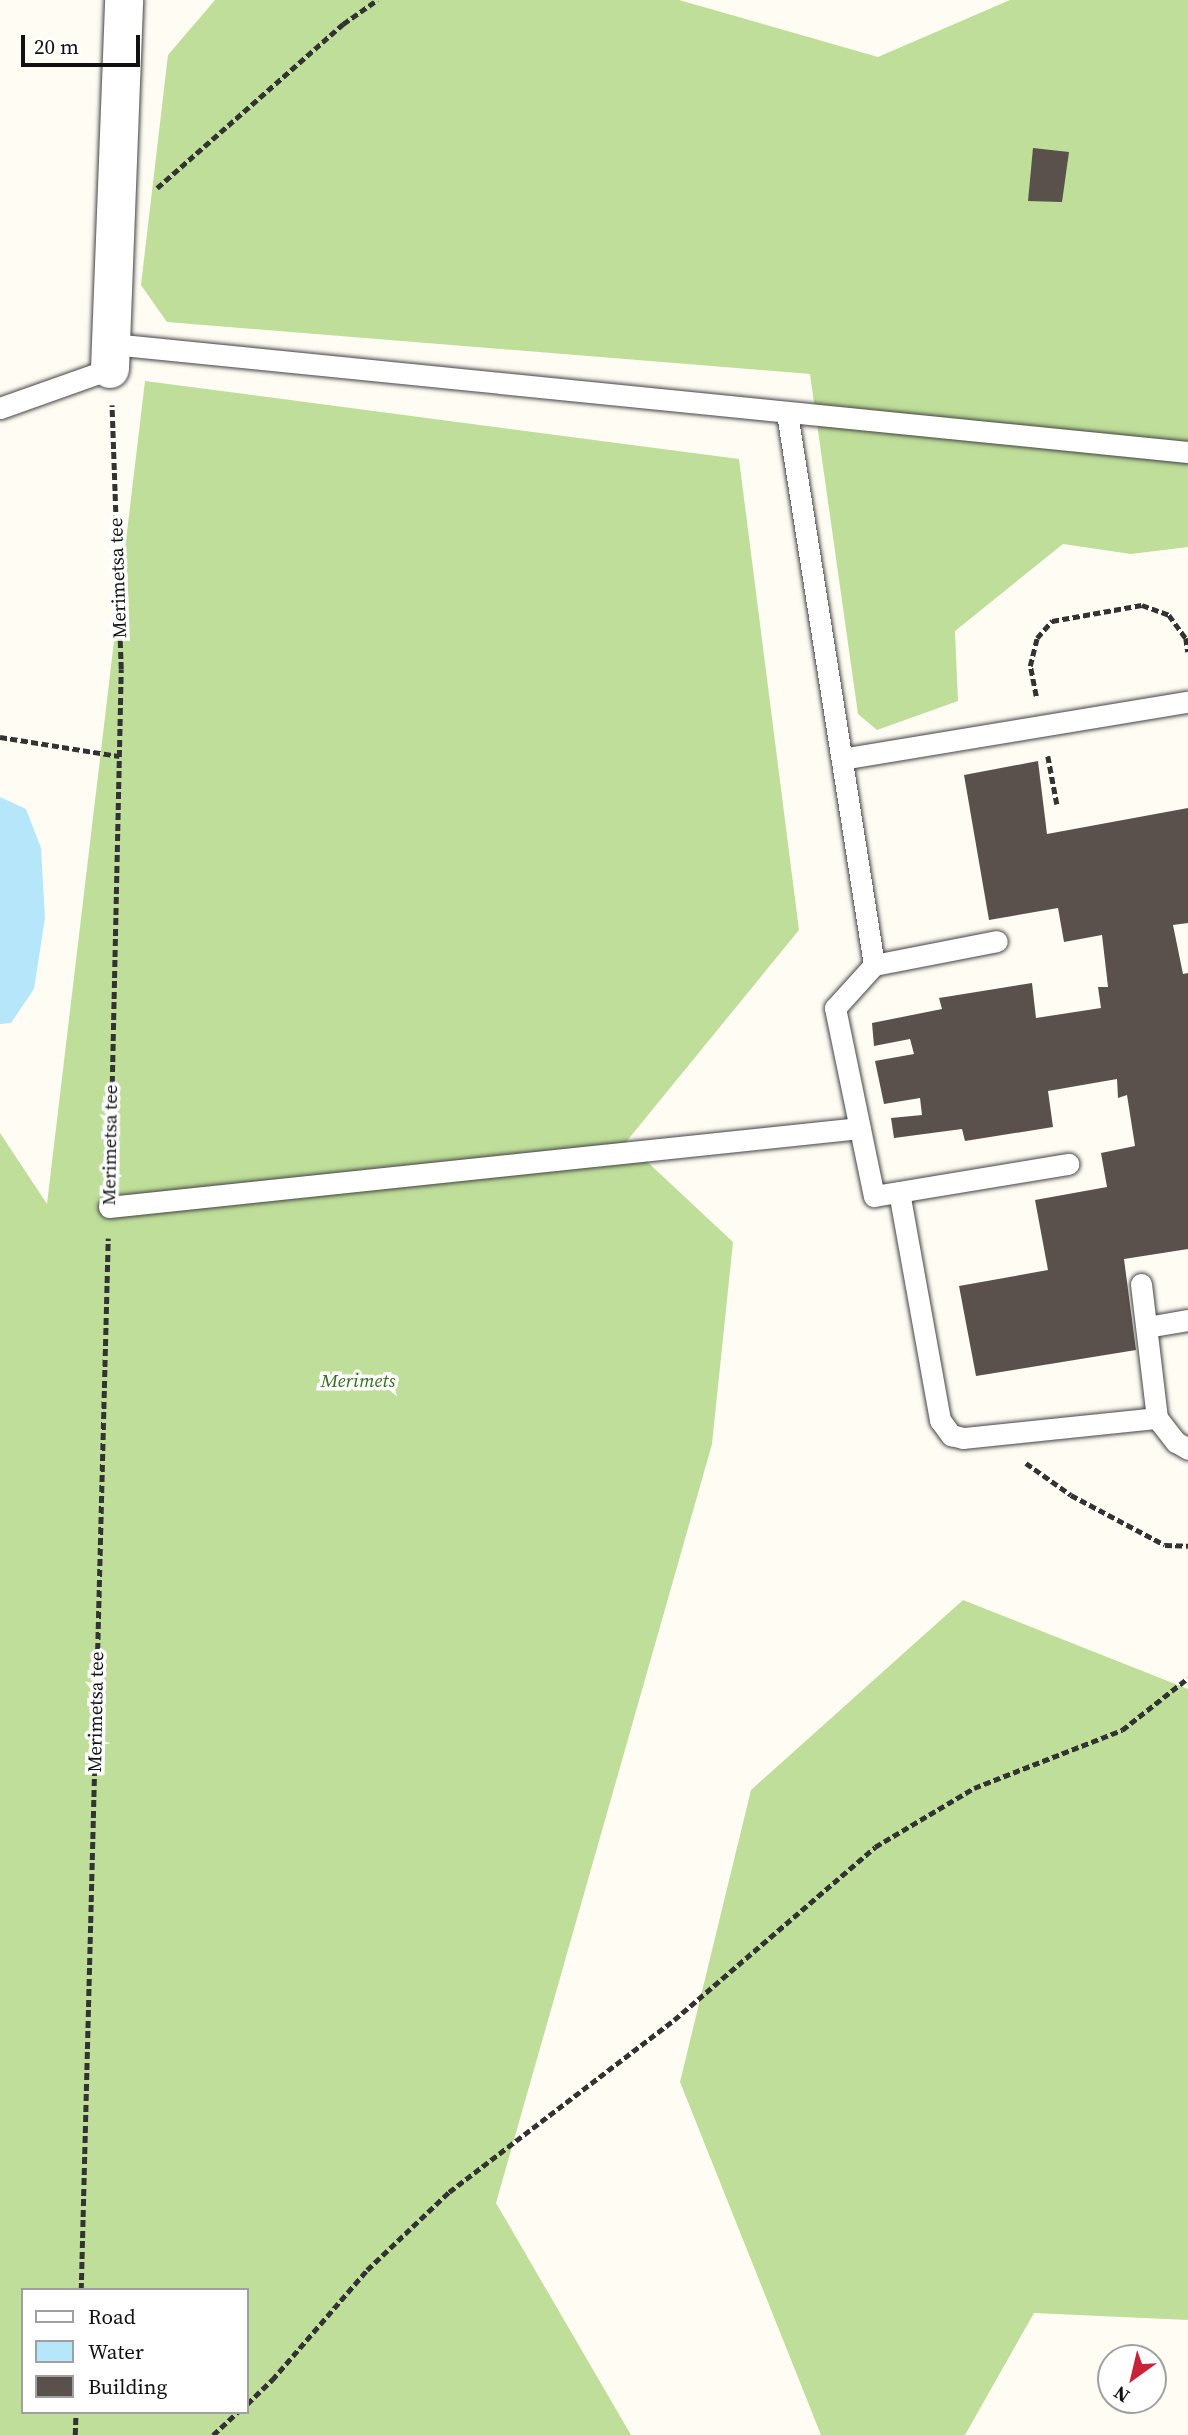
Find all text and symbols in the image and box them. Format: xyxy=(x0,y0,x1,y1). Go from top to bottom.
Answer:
scale bar xyxy=(24,21,144,65)
text: 20 m xyxy=(34,32,79,61)
street label: Merimetsa tee xyxy=(104,517,132,639)
street label: Merimetsa tee xyxy=(98,1084,122,1206)
park label: Merimets xyxy=(321,1370,395,1392)
street label: Merimetsa tee xyxy=(84,1651,108,1773)
legend xyxy=(21,2288,248,2414)
text: Road xyxy=(88,2302,136,2331)
text: Water xyxy=(88,2337,144,2366)
north arrow xyxy=(1097,2344,1167,2414)
text: Building xyxy=(88,2372,167,2401)
text: N xyxy=(1108,2380,1134,2409)

